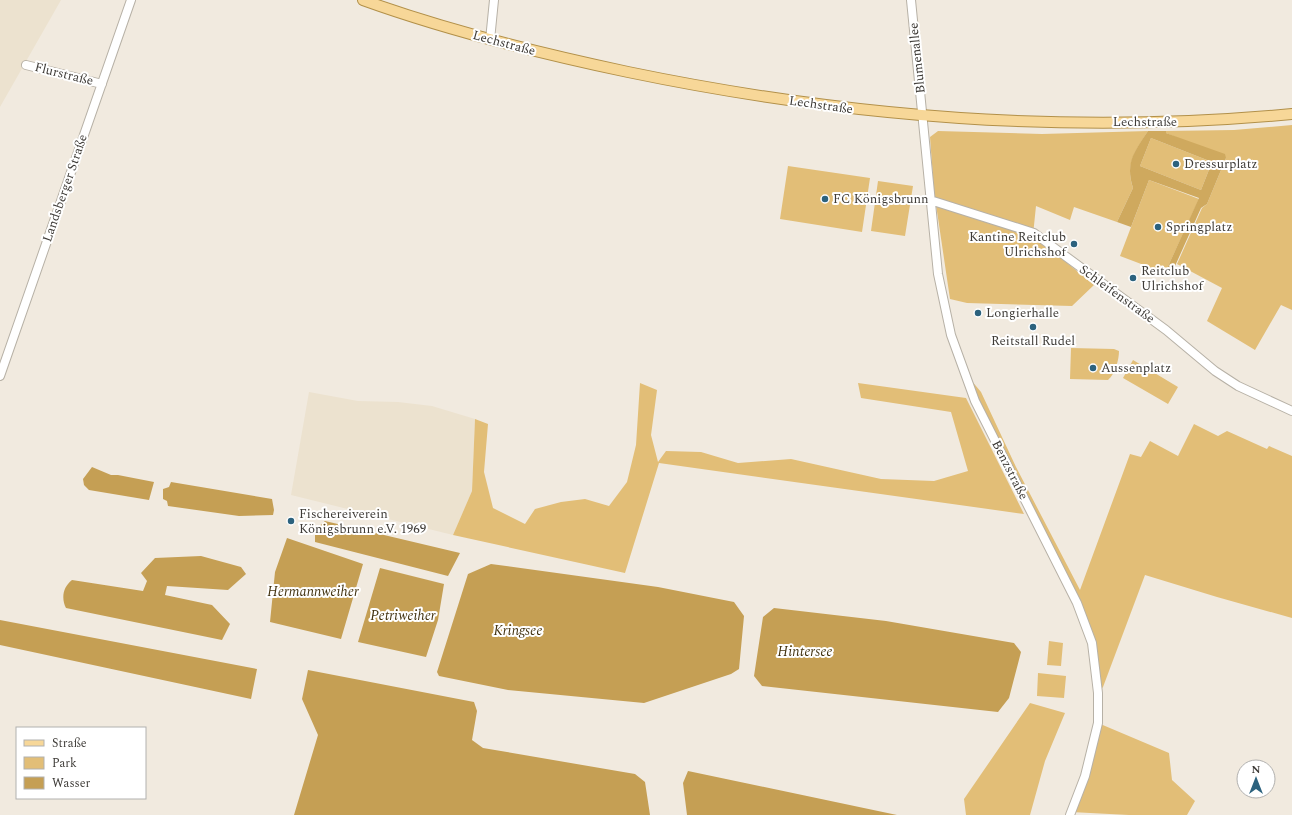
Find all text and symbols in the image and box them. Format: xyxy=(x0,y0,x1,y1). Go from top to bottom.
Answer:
street label: Blumenallee xyxy=(903,22,931,94)
street label: Lechstraße xyxy=(470,25,538,61)
street label: Flurstraße xyxy=(32,57,96,91)
street label: Lechstraße xyxy=(788,91,854,119)
street label: Lechstraße xyxy=(1113,112,1177,132)
street label: Landsberger Straße xyxy=(37,131,93,245)
place label: Dressurplatz xyxy=(1184,154,1258,174)
marker: Dressurplatz xyxy=(1171,159,1181,169)
place label: FC Königsbrunn xyxy=(833,189,929,209)
marker: FC Königsbrunn xyxy=(820,194,830,204)
place label: Springplatz xyxy=(1166,217,1232,237)
marker: Springplatz xyxy=(1153,222,1163,232)
place label: Kantine Reitclub Ulrichshof xyxy=(969,227,1068,262)
marker: Kantine Reitclub Ulrichshof xyxy=(1069,239,1079,249)
street label: Schleifenstraße xyxy=(1075,260,1159,328)
place label: Reitclub Ulrichshof xyxy=(1141,261,1204,296)
marker: Reitclub Ulrichshof xyxy=(1128,273,1138,283)
place label: Longierhalle xyxy=(986,303,1059,323)
marker: Longierhalle xyxy=(973,308,983,318)
marker: Reitstall Rudel xyxy=(1028,322,1038,332)
place label: Reitstall Rudel xyxy=(991,331,1075,351)
place label: Aussenplatz xyxy=(1101,358,1171,378)
marker: Aussenplatz xyxy=(1088,363,1098,373)
street label: Benzstraße xyxy=(986,437,1034,503)
place label: Fischereiverein Königsbrunn e.V. 1969 xyxy=(299,504,427,539)
marker: Fischereiverein Königsbrunn e.V. 1969 xyxy=(286,516,296,526)
water label: Hermannweiher xyxy=(267,581,359,602)
water label: Petriweiher xyxy=(370,605,436,626)
water label: Kringsee xyxy=(494,620,542,641)
water label: Hintersee xyxy=(777,641,833,662)
legend xyxy=(16,727,146,799)
text: Straße xyxy=(52,734,87,753)
text: Park xyxy=(52,754,77,773)
north arrow xyxy=(1236,759,1276,799)
text: N xyxy=(1252,761,1261,778)
text: Wasser xyxy=(52,774,90,793)

